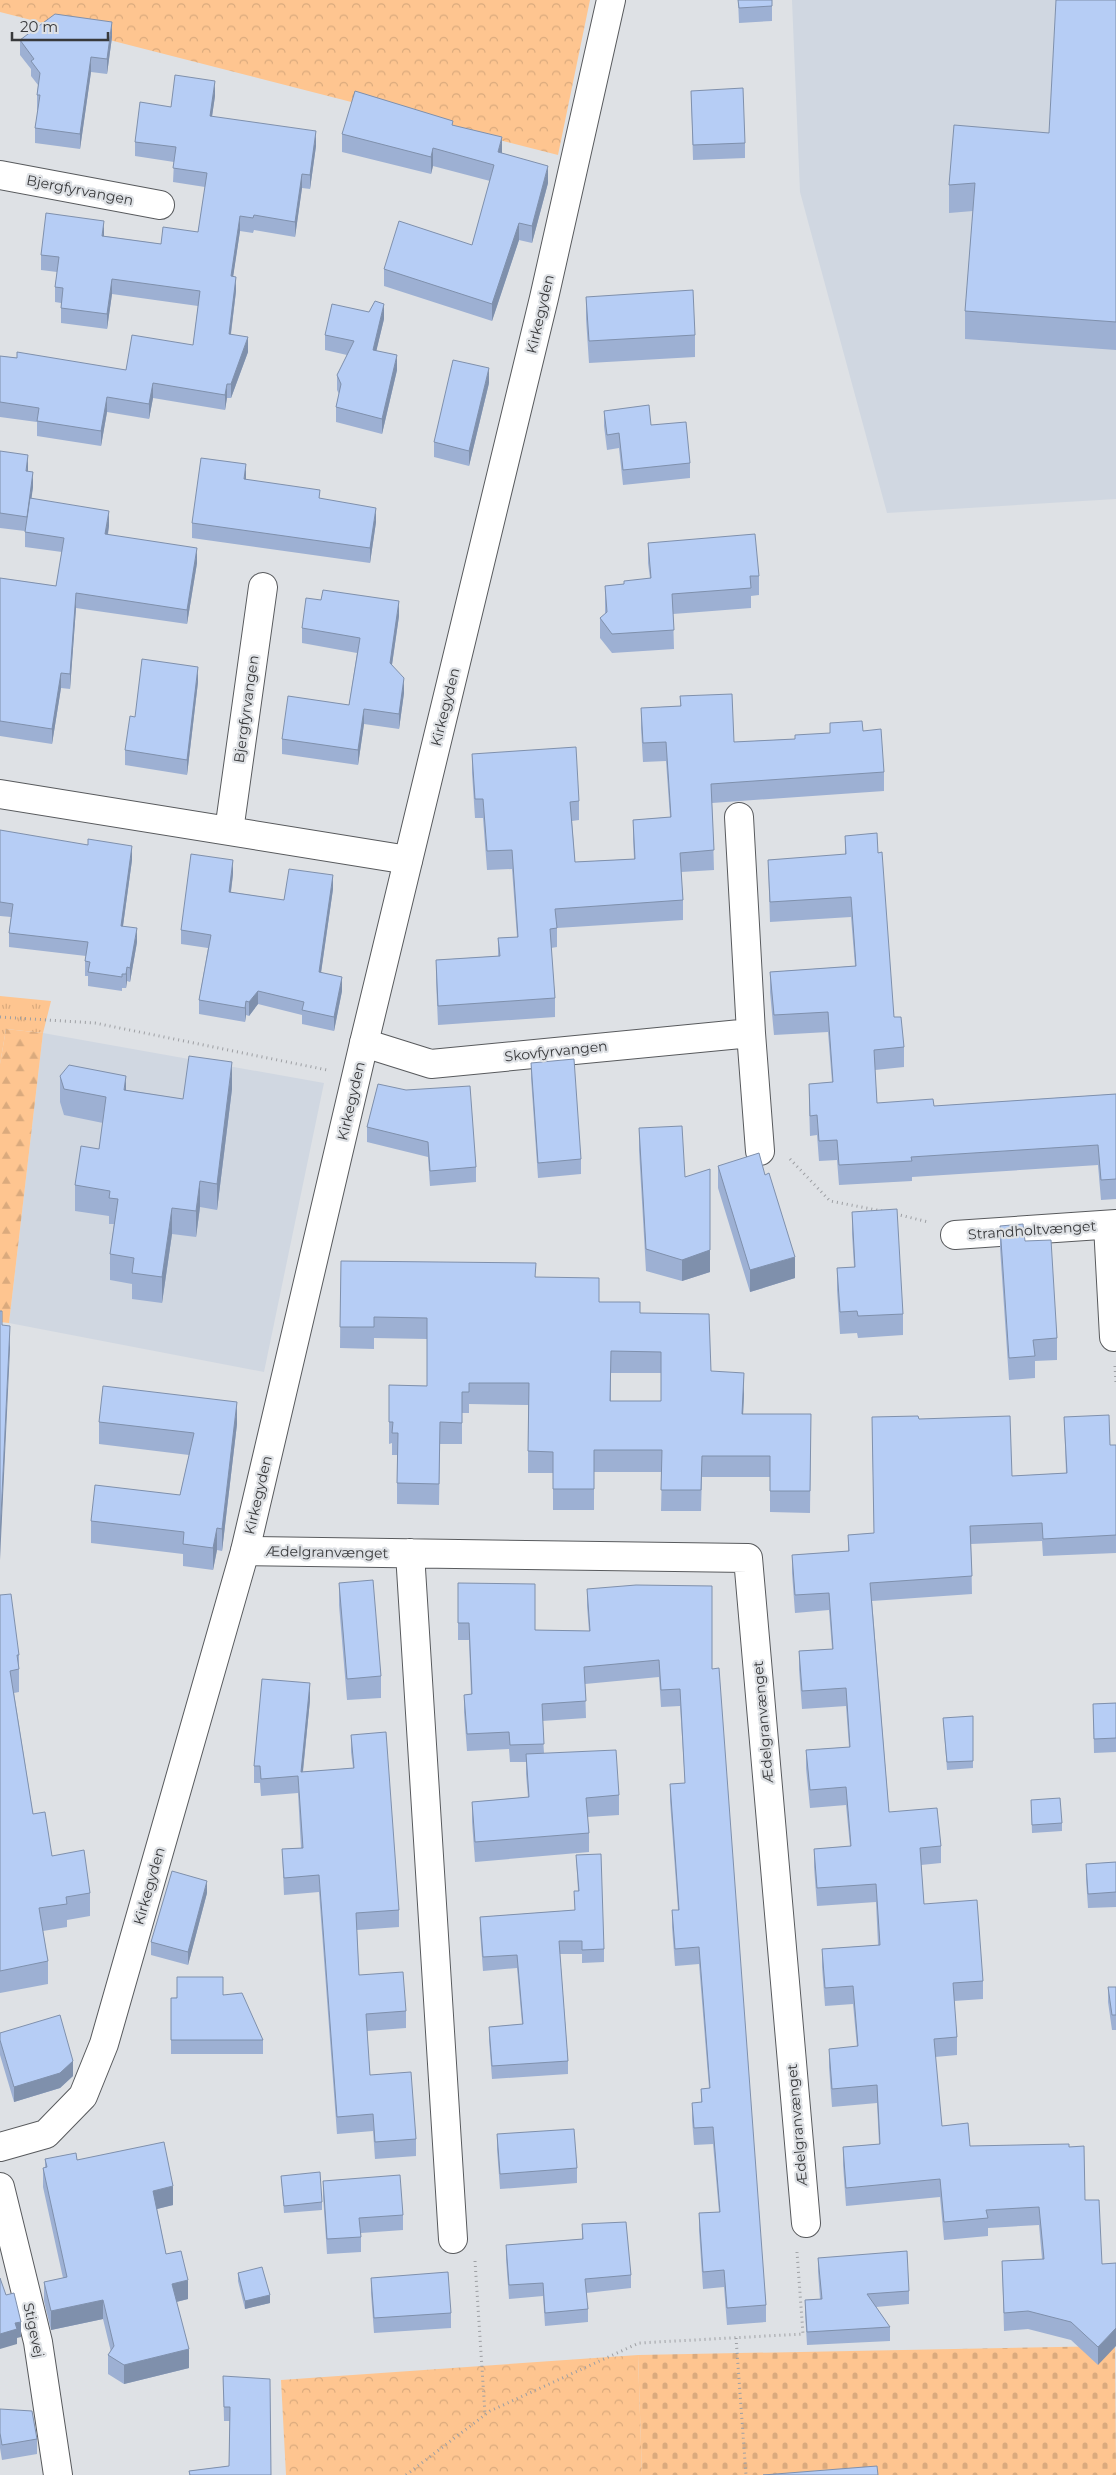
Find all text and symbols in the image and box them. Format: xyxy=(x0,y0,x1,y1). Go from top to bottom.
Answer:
scale bar xyxy=(12,10,109,42)
text: 20 m xyxy=(20,17,58,36)
street label: Bjergfyrvangen xyxy=(25,171,135,209)
street label: Kirkegyden xyxy=(522,273,558,355)
street label: Bjergfyrvangen xyxy=(230,654,262,764)
street label: Kirkegyden xyxy=(427,666,463,748)
street label: Skovfyrvangen xyxy=(504,1037,608,1065)
street label: Kirkegyden xyxy=(333,1060,369,1142)
street label: Strandholtvænget xyxy=(967,1217,1097,1243)
street label: Kirkegyden xyxy=(240,1454,276,1536)
street label: Ædelgranvænget xyxy=(266,1542,389,1562)
street label: Ædelgranvænget xyxy=(749,1660,777,1784)
street label: Kirkegyden xyxy=(129,1845,169,1927)
street label: Ædelgranvænget xyxy=(783,2063,811,2187)
street label: Stigevej xyxy=(19,2301,49,2359)

